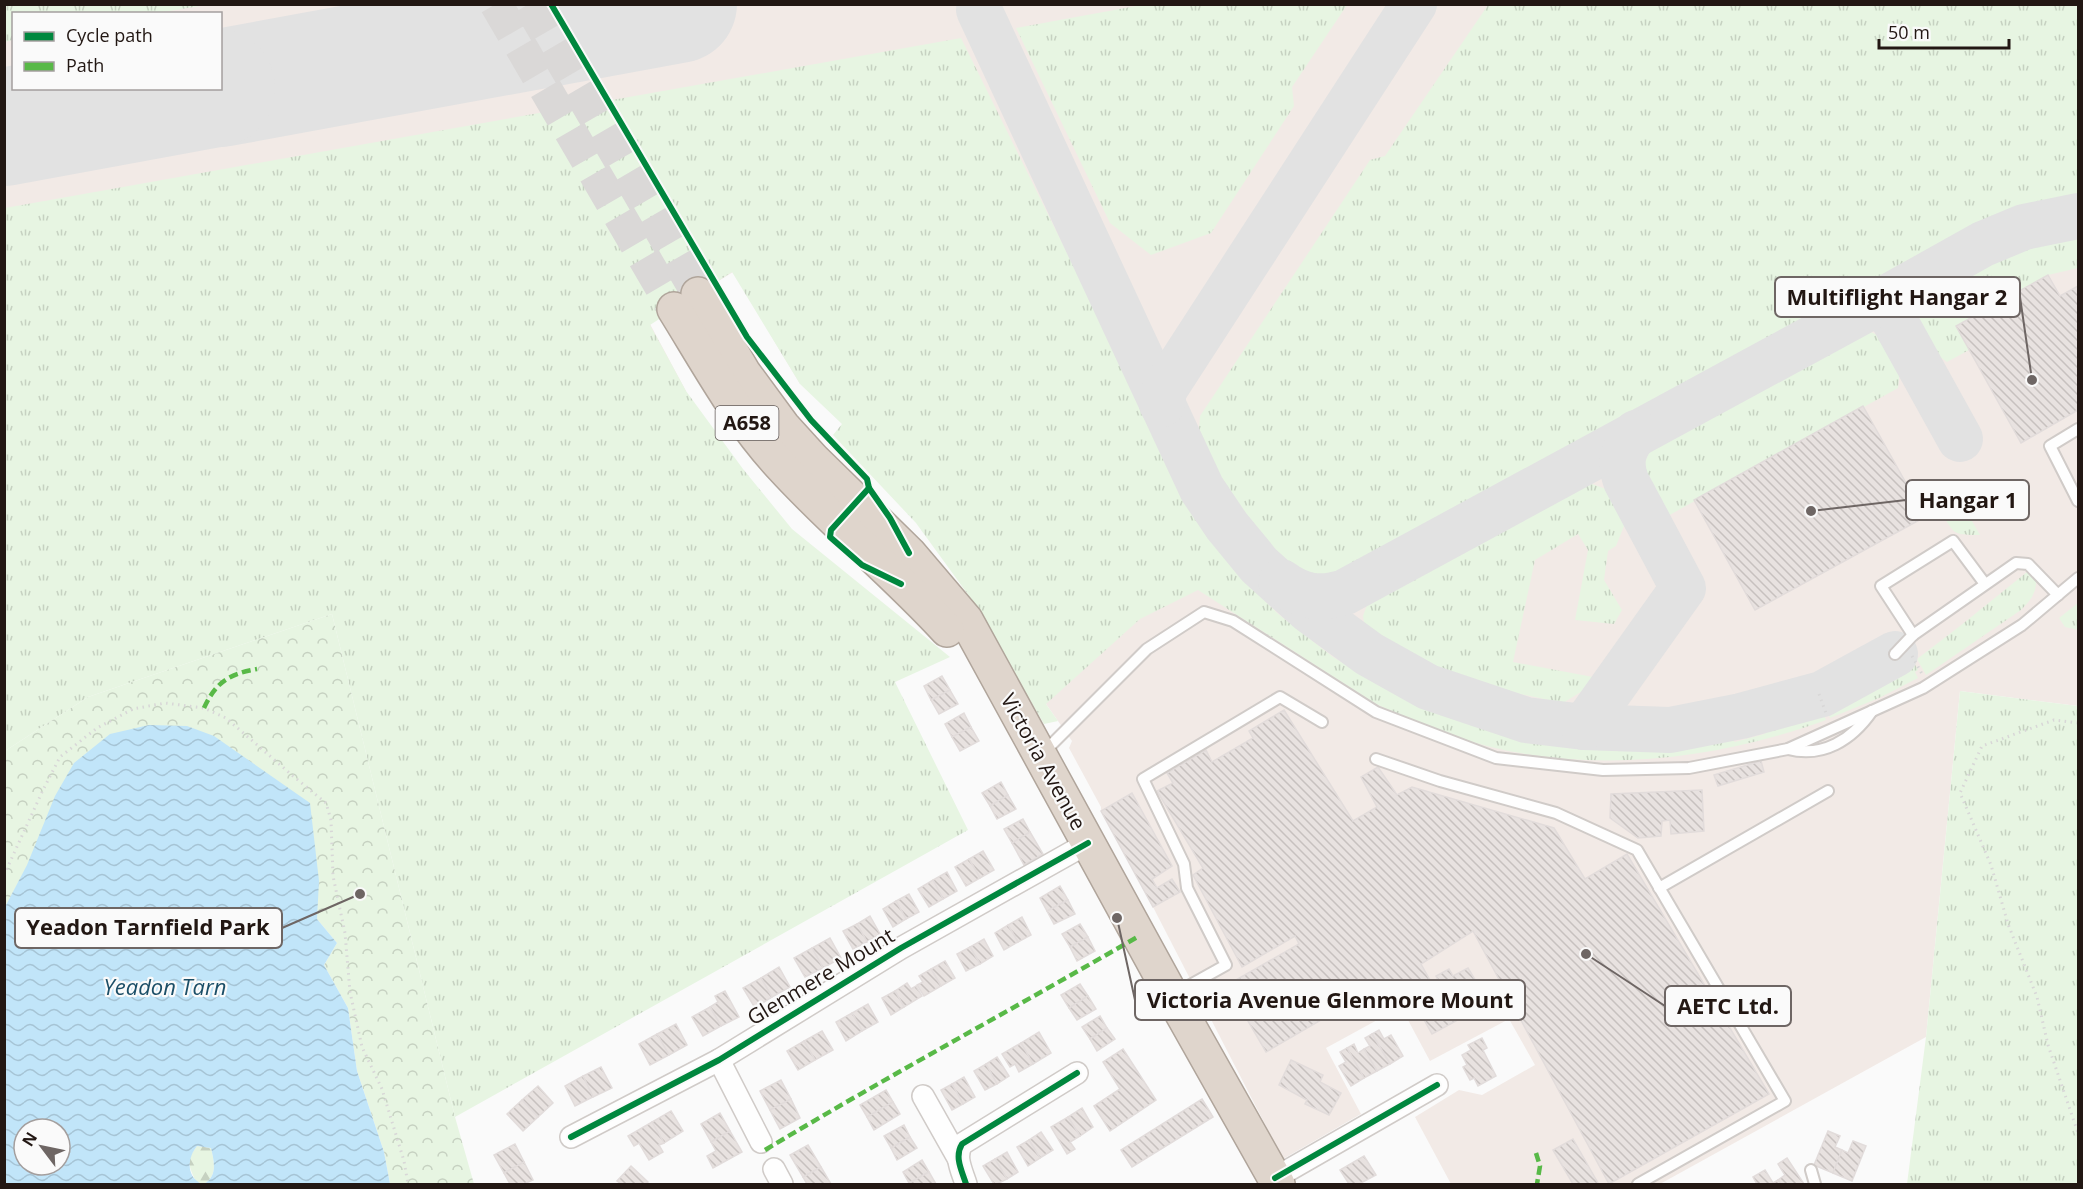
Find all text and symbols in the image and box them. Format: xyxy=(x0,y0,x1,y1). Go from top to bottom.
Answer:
legend xyxy=(12,12,222,90)
scale bar xyxy=(1879,12,2010,50)
text: 50 m xyxy=(1888,20,1930,44)
text: Cycle path xyxy=(66,23,153,47)
text: Path xyxy=(66,53,104,77)
callout: Multiflight Hangar 2 xyxy=(1775,277,2020,317)
text: Multiflight Hangar 2 xyxy=(1787,281,2007,311)
road number: A658 xyxy=(716,406,778,440)
callout: Hangar 1 xyxy=(1906,480,2029,520)
text: Hangar 1 xyxy=(1919,484,2017,514)
street label: Victoria Avenue xyxy=(995,688,1093,835)
callout: Yeadon Tarnfield Park xyxy=(15,908,282,948)
text: Yeadon Tarnfield Park xyxy=(26,911,270,941)
street label: Glenmere Mount xyxy=(742,921,899,1031)
water label: Yeadon Tarn xyxy=(104,971,226,1001)
callout: Victoria Avenue Glenmore Mount xyxy=(1135,980,1525,1020)
text: Victoria Avenue Glenmore Mount xyxy=(1147,984,1513,1014)
callout: AETC Ltd. xyxy=(1665,986,1791,1026)
text: AETC Ltd. xyxy=(1677,990,1779,1020)
north arrow xyxy=(12,1117,72,1177)
text: N xyxy=(17,1128,42,1150)

